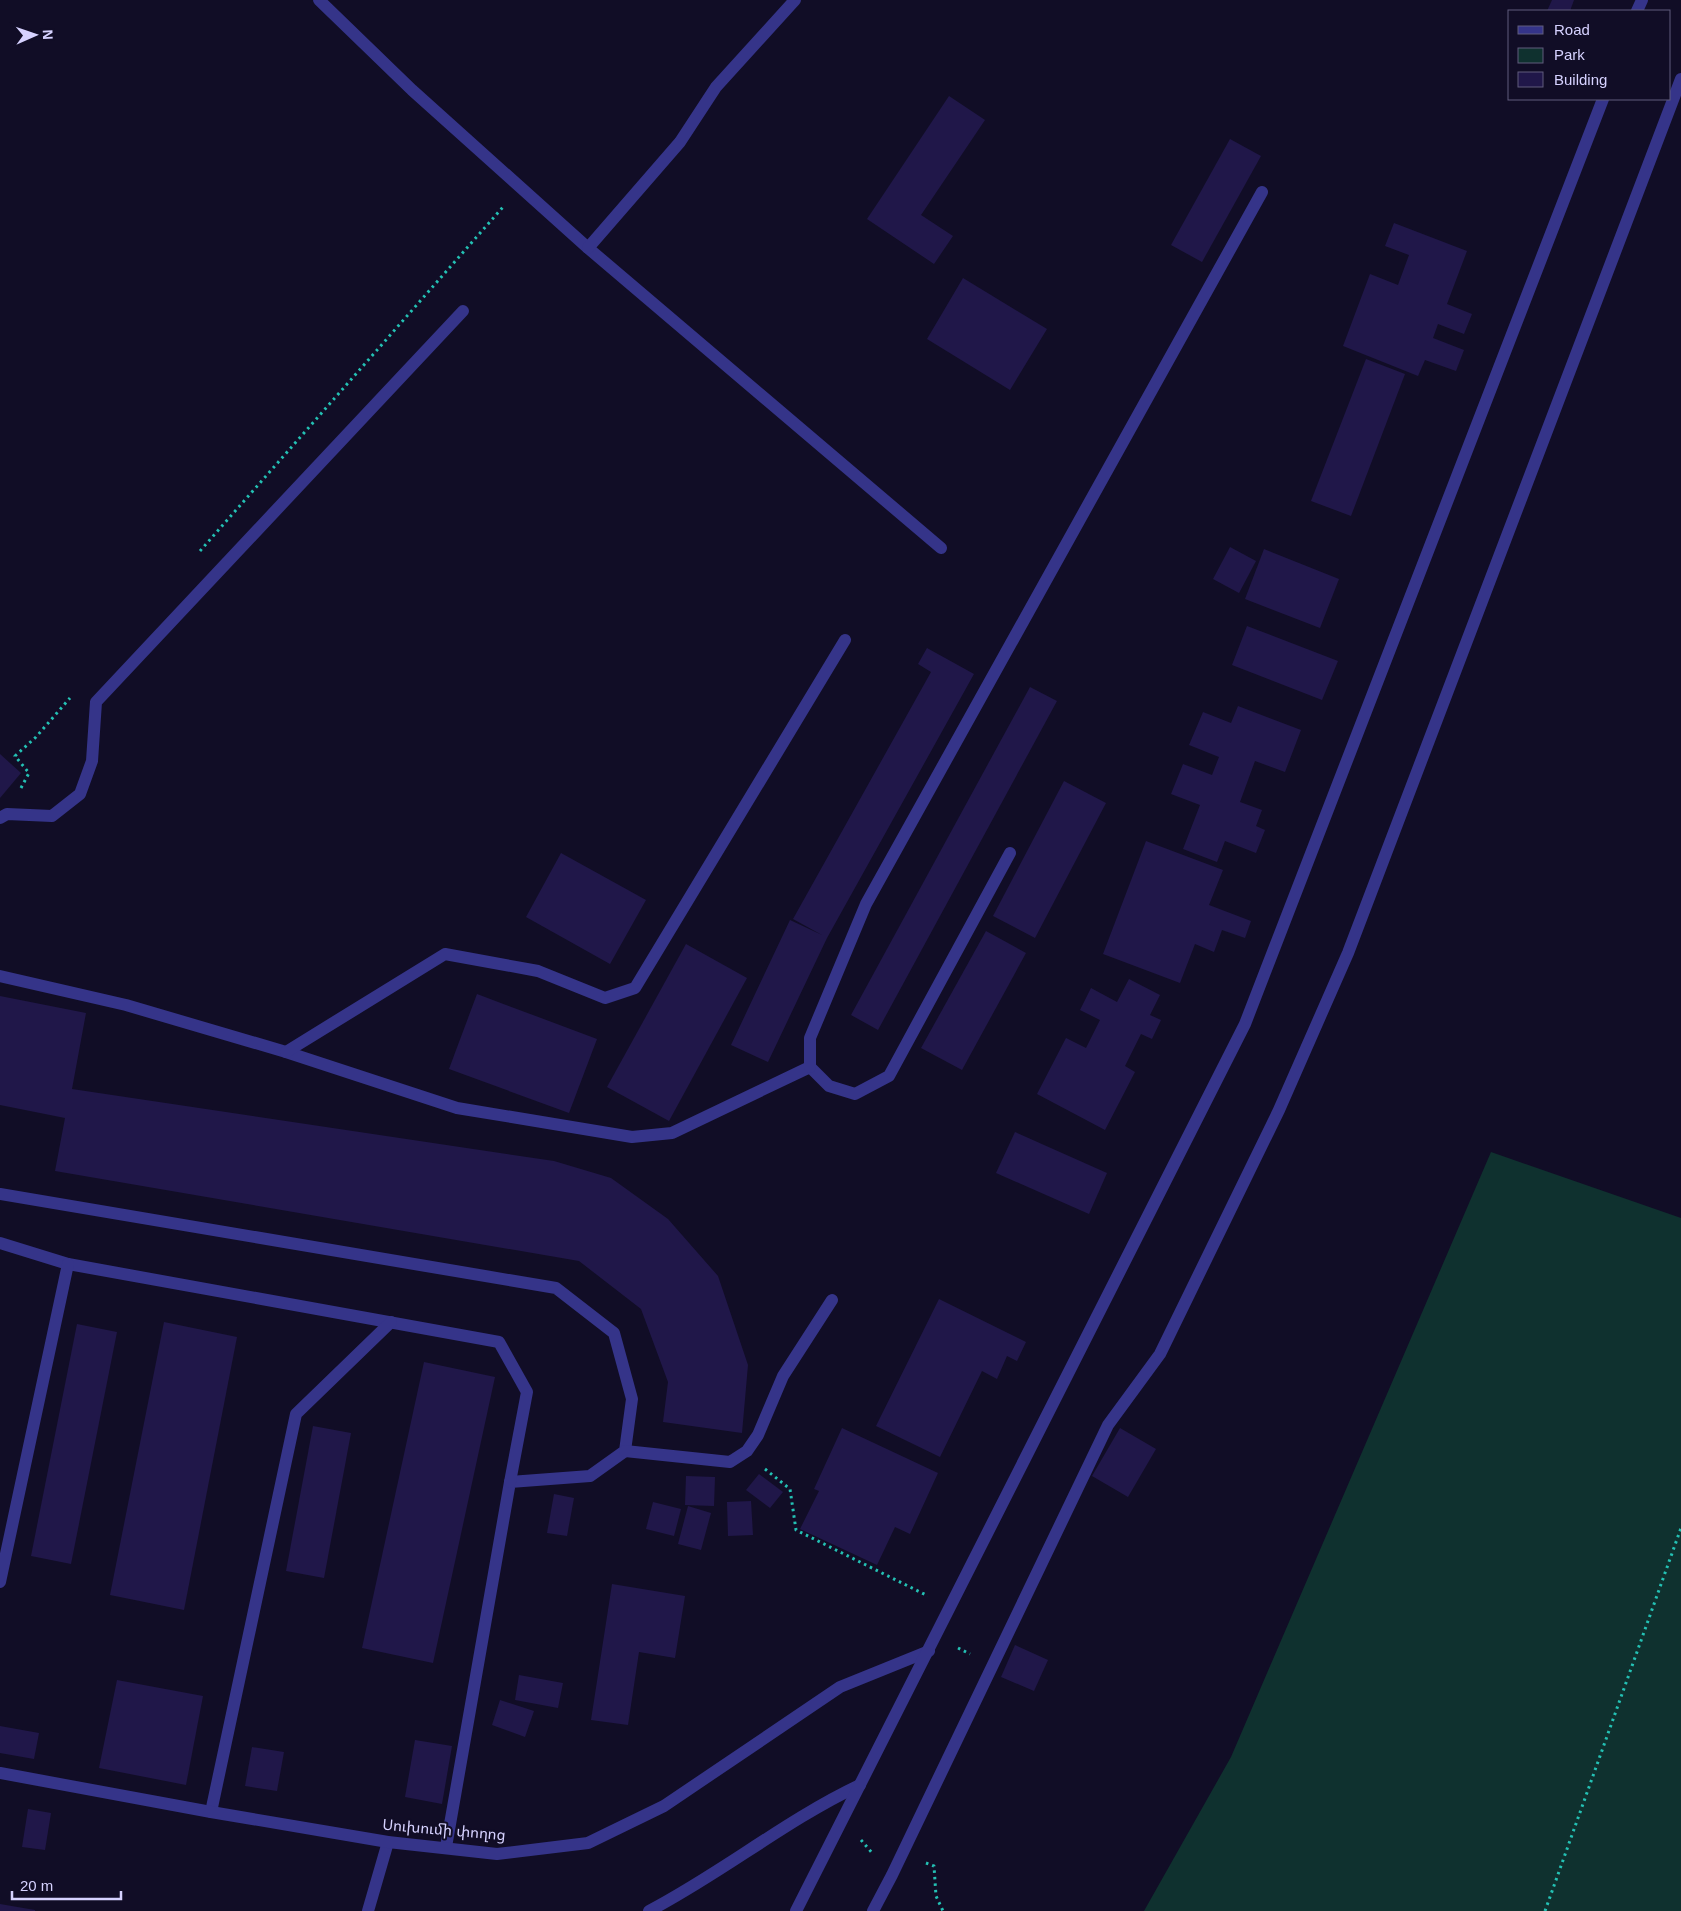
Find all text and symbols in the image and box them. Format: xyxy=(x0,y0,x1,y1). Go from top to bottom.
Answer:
north arrow xyxy=(10,10,60,60)
legend xyxy=(1508,10,1671,100)
text: Road xyxy=(1554,21,1590,38)
text: N xyxy=(40,29,56,40)
text: Park xyxy=(1554,46,1585,63)
text: Building xyxy=(1554,71,1607,88)
street label: Սուխումի փողոց xyxy=(382,1816,506,1844)
scale bar xyxy=(12,1868,121,1900)
text: 20 m xyxy=(20,1877,53,1894)

